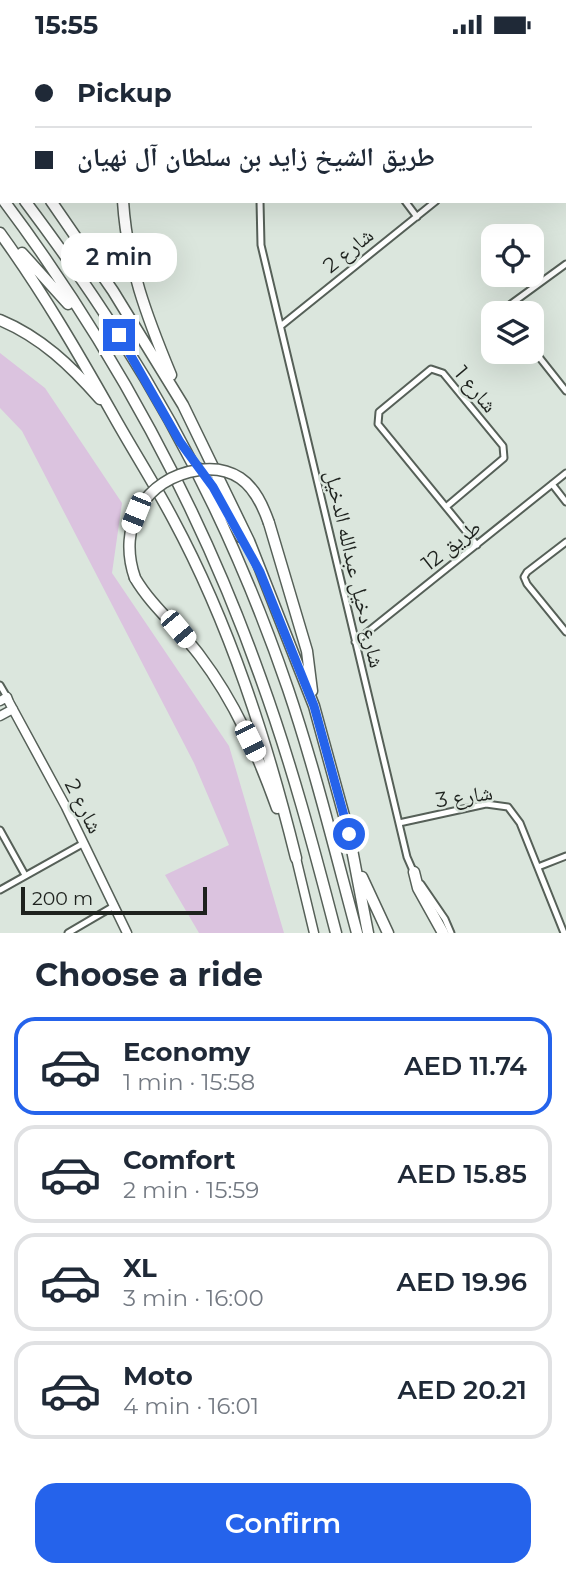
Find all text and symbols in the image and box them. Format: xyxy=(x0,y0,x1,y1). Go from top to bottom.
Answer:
text: 15:55 xyxy=(35,9,98,41)
text: Pickup xyxy=(77,77,172,109)
text: طريق الشيخ زايد بن سلطان آل نهيان xyxy=(77,141,435,173)
street label: شارع 2 xyxy=(318,222,379,279)
map controls xyxy=(481,224,544,364)
button: locate xyxy=(481,224,544,287)
callout: 2 min xyxy=(61,233,177,282)
text: 2 min xyxy=(86,243,152,271)
button: layers xyxy=(481,301,544,364)
route end xyxy=(103,319,135,351)
street label: شارع 1 xyxy=(449,361,503,418)
street label: شارع دخيل عبدالله الدخيل xyxy=(319,468,390,670)
car xyxy=(119,490,154,536)
street label: طريق 12 xyxy=(416,514,486,577)
car xyxy=(157,606,200,652)
car xyxy=(232,718,269,764)
street label: شارع 2 xyxy=(59,775,108,838)
street label: شارع 3 xyxy=(434,780,494,813)
route start xyxy=(333,818,365,850)
scale bar xyxy=(21,884,206,916)
text: 200 m xyxy=(32,887,93,910)
text: Choose a ride xyxy=(35,955,263,994)
icon: car xyxy=(39,1035,102,1098)
text: Economy xyxy=(123,1036,250,1068)
text: AED 11.74 xyxy=(404,1050,527,1082)
text: 1 min · 15:58 xyxy=(123,1068,255,1096)
icon: car xyxy=(39,1143,102,1206)
text: Comfort xyxy=(123,1144,235,1176)
text: AED 15.85 xyxy=(398,1158,527,1190)
text: 2 min · 15:59 xyxy=(123,1176,259,1204)
icon: car xyxy=(39,1251,102,1314)
text: XL xyxy=(123,1252,157,1284)
text: AED 19.96 xyxy=(397,1266,527,1298)
text: 3 min · 16:00 xyxy=(123,1284,264,1312)
icon: car xyxy=(39,1359,102,1422)
text: Moto xyxy=(123,1360,193,1392)
text: AED 20.21 xyxy=(398,1374,527,1406)
text: 4 min · 16:01 xyxy=(123,1392,259,1420)
button: Confirm xyxy=(35,1483,531,1563)

